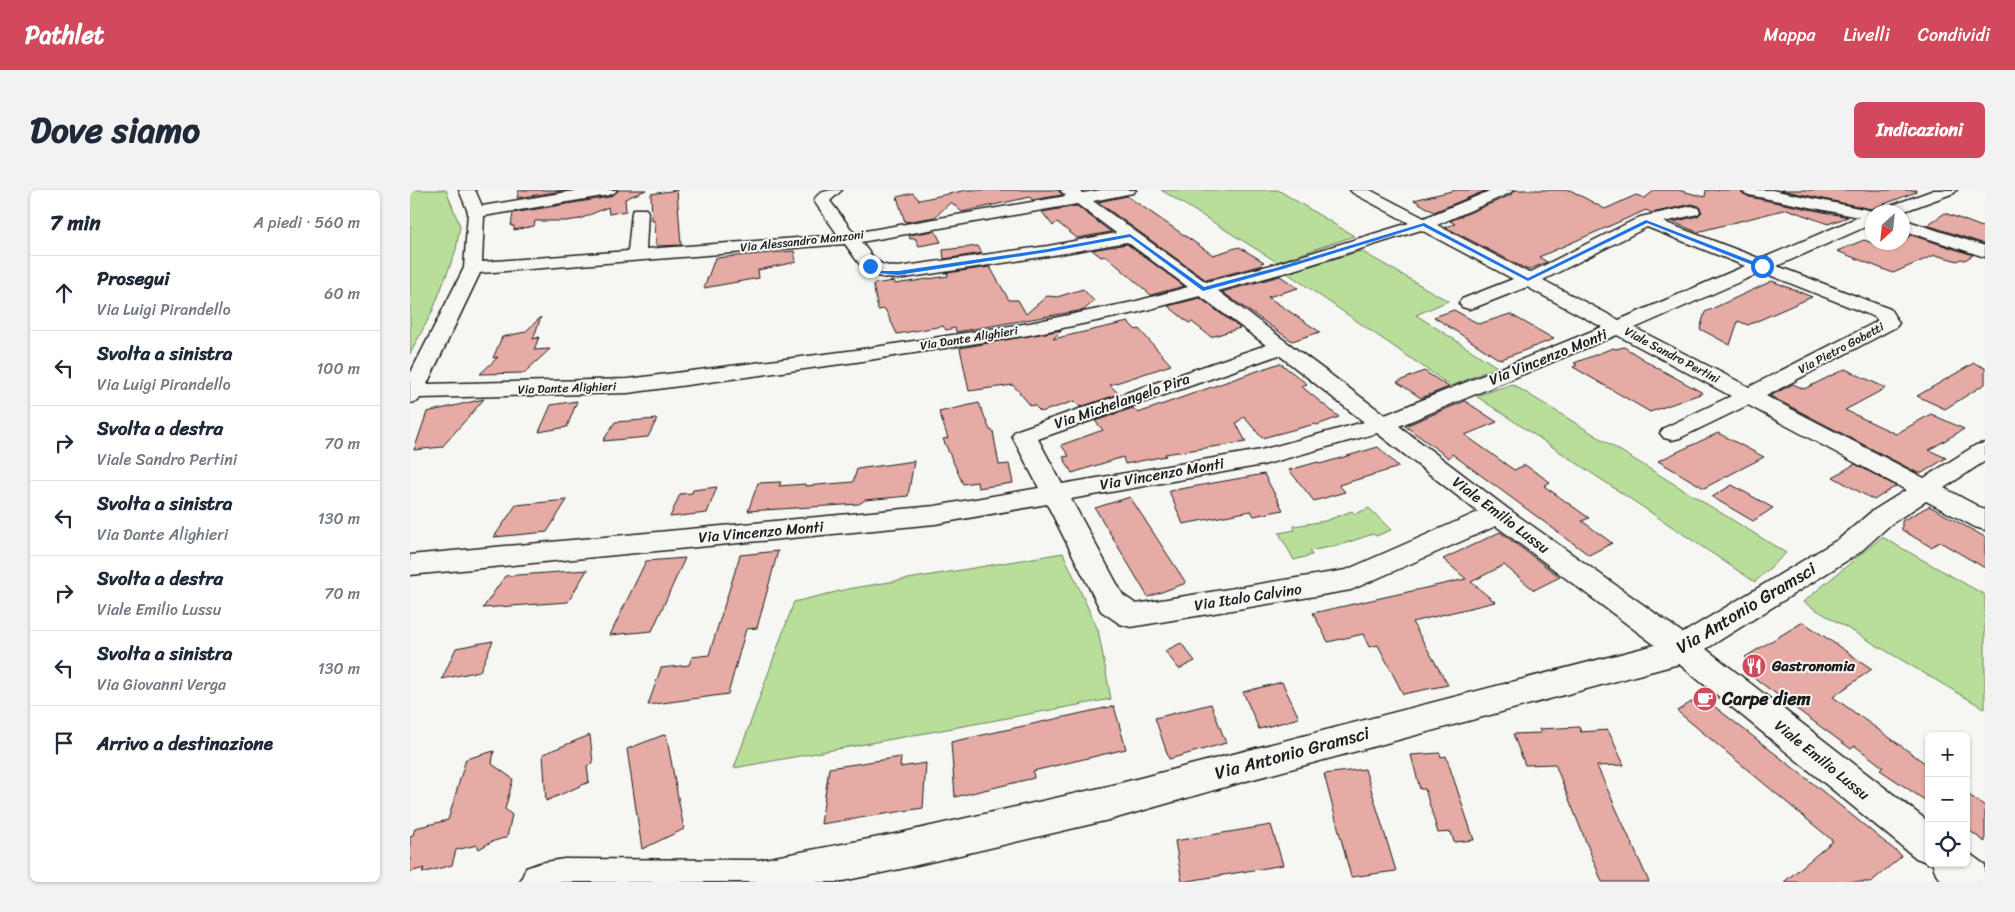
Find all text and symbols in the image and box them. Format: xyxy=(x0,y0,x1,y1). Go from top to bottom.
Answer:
text: Pathlet xyxy=(25,14,104,56)
text: Mappa xyxy=(1764,19,1816,51)
text: Livelli xyxy=(1844,19,1890,51)
text: Condividi xyxy=(1918,19,1990,51)
text: Dove siamo xyxy=(30,99,200,161)
button: Indicazioni xyxy=(1854,102,1985,158)
text: 7 min xyxy=(50,204,101,242)
north arrow xyxy=(1865,205,1910,250)
text: A piedi · 560 m xyxy=(253,208,360,237)
street label: Via Alessandro Manzoni xyxy=(739,224,865,258)
route end xyxy=(859,255,882,278)
route start xyxy=(1751,255,1774,278)
text: Prosegui xyxy=(97,262,170,295)
icon: ahead xyxy=(50,279,78,307)
text: 60 m xyxy=(324,279,360,308)
text: Via Luigi Pirandello xyxy=(97,295,231,324)
street label: Via Pietro Gobetti xyxy=(1794,316,1889,380)
street label: Via Dante Alighieri xyxy=(919,319,1020,357)
street label: Via Vincenzo Monti xyxy=(1485,321,1612,393)
street label: Viale Sandro Pertini xyxy=(1620,321,1724,390)
text: Svolta a sinistra xyxy=(97,337,232,370)
icon: left xyxy=(50,354,78,382)
text: 100 m xyxy=(316,354,360,383)
street label: Via Michelangelo Pira xyxy=(1051,365,1194,436)
text: Via Luigi Pirandello xyxy=(97,370,231,399)
street label: Via Dante Alighieri xyxy=(517,375,617,401)
text: Svolta a destra xyxy=(97,412,223,445)
icon: right xyxy=(50,429,78,457)
text: 70 m xyxy=(324,429,360,458)
text: Viale Sandro Pertini xyxy=(97,445,237,474)
street label: Via Vincenzo Monti xyxy=(1098,450,1227,498)
street label: Viale Emilio Lussu xyxy=(1447,470,1555,560)
text: Svolta a sinistra xyxy=(97,487,232,520)
icon: left xyxy=(50,504,78,532)
text: 130 m xyxy=(318,504,360,533)
street label: Via Vincenzo Monti xyxy=(697,514,826,550)
text: Via Dante Alighieri xyxy=(97,520,228,549)
street label: Via Antonio Gramsci xyxy=(1670,553,1823,663)
text: Svolta a destra xyxy=(97,562,223,595)
street label: Via Italo Calvino xyxy=(1192,576,1304,618)
icon: right xyxy=(50,579,78,607)
text: 70 m xyxy=(324,579,360,608)
text: Viale Emilio Lussu xyxy=(97,595,221,624)
text: Svolta a sinistra xyxy=(97,637,232,670)
restaurant icon: Gastronomia xyxy=(1741,653,1767,679)
place label: Gastronomia xyxy=(1771,653,1855,679)
icon: left xyxy=(50,654,78,682)
text: 130 m xyxy=(318,654,360,683)
text: Via Giovanni Verga xyxy=(97,670,226,699)
place label: Carpe diem xyxy=(1721,683,1811,715)
cafe icon: Carpe diem xyxy=(1692,686,1718,712)
street label: Viale Emilio Lussu xyxy=(1769,713,1875,807)
street label: Via Antonio Gramsci xyxy=(1211,717,1374,789)
text: Arrivo a destinazione xyxy=(97,727,273,760)
icon: arrive xyxy=(50,729,78,757)
map controls xyxy=(1925,732,1970,867)
button: + xyxy=(1925,732,1970,777)
button: − xyxy=(1925,777,1970,822)
button: locate xyxy=(1925,822,1970,867)

